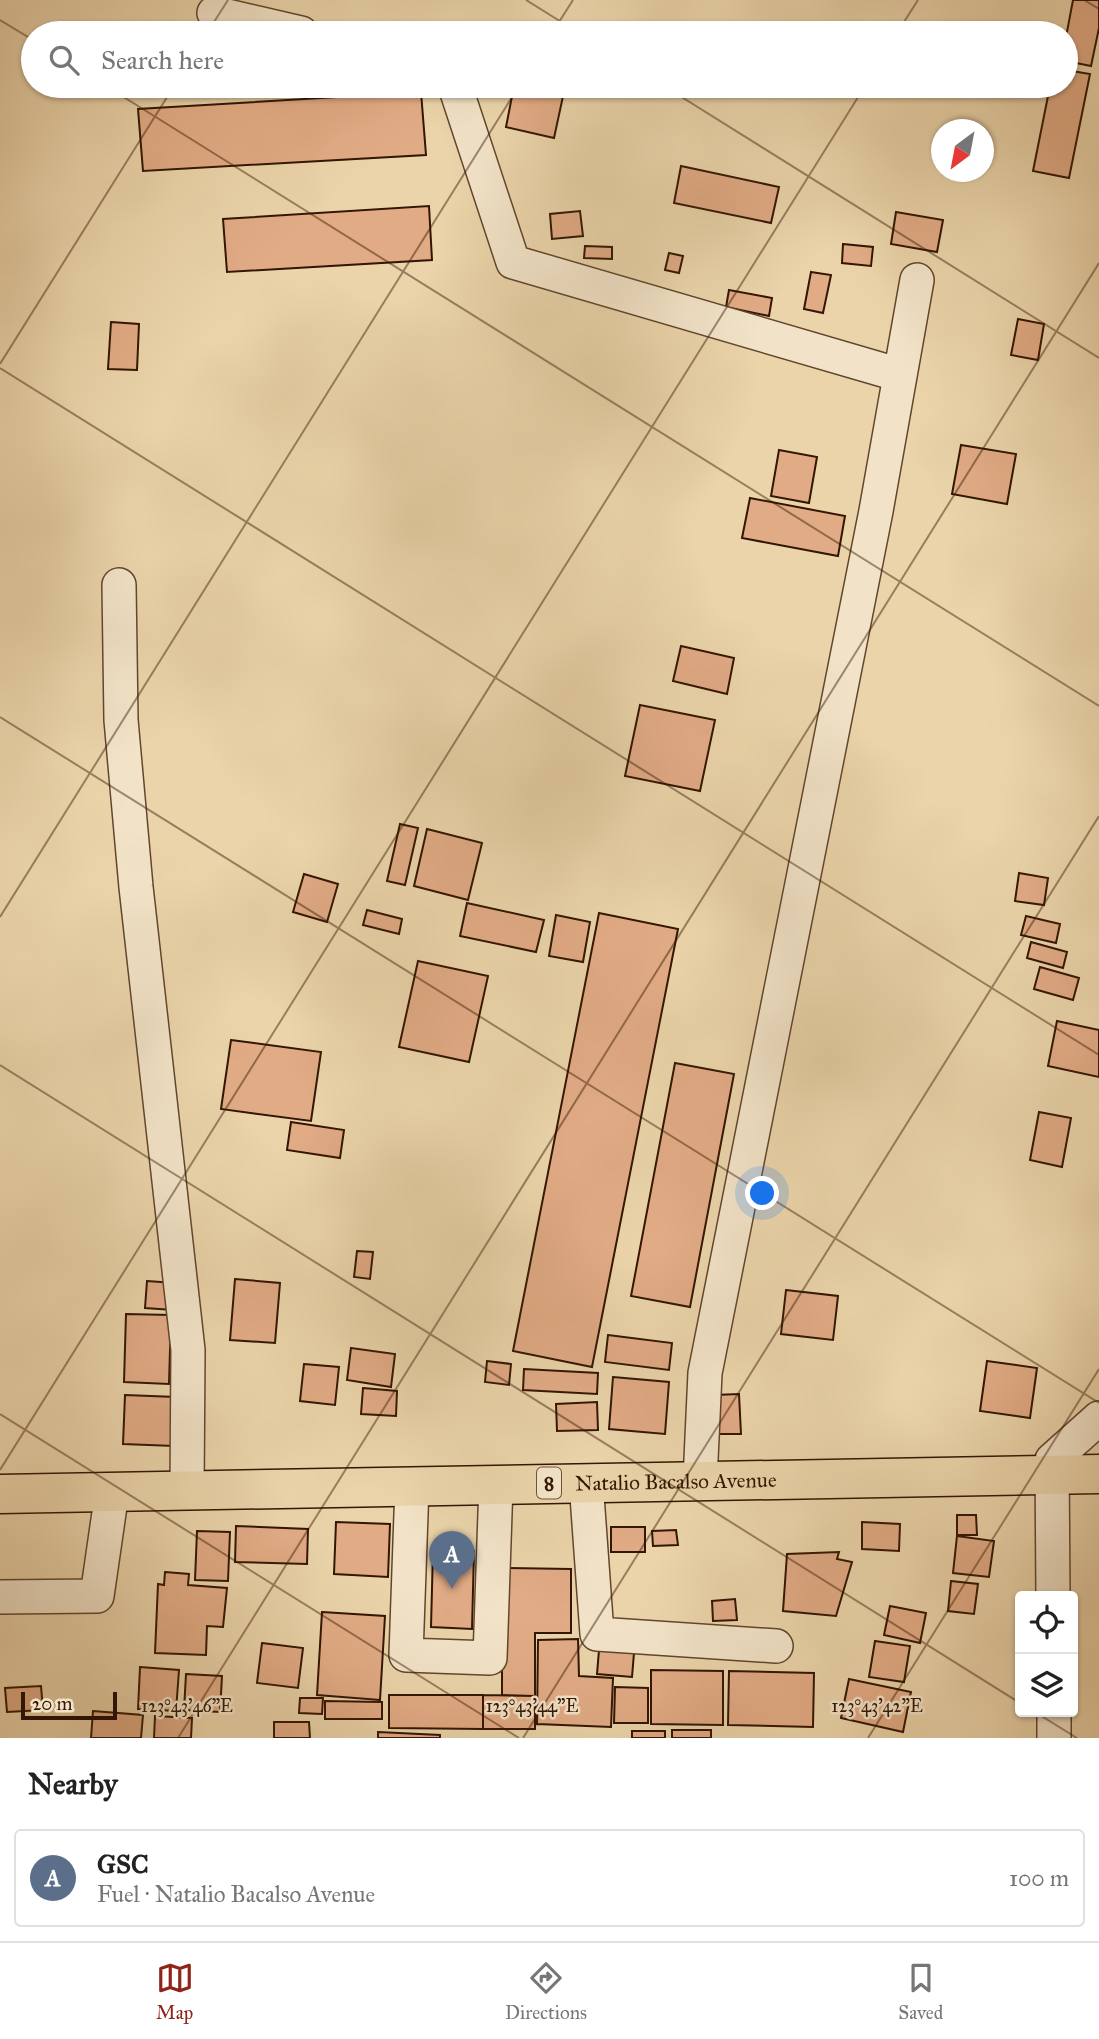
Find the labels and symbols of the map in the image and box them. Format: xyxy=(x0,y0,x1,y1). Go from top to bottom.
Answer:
north arrow xyxy=(931,119,994,182)
your location xyxy=(745,1176,779,1210)
street label: Natalio Bacalso Avenue xyxy=(575,1467,777,1497)
road number: 8 xyxy=(537,1468,561,1498)
pin: A xyxy=(429,1531,475,1589)
scale bar xyxy=(21,1689,117,1721)
text: 123°43'46"E xyxy=(141,1695,233,1717)
text: 123°43'44"E xyxy=(486,1695,578,1717)
text: 123°43'42"E xyxy=(831,1695,923,1717)

